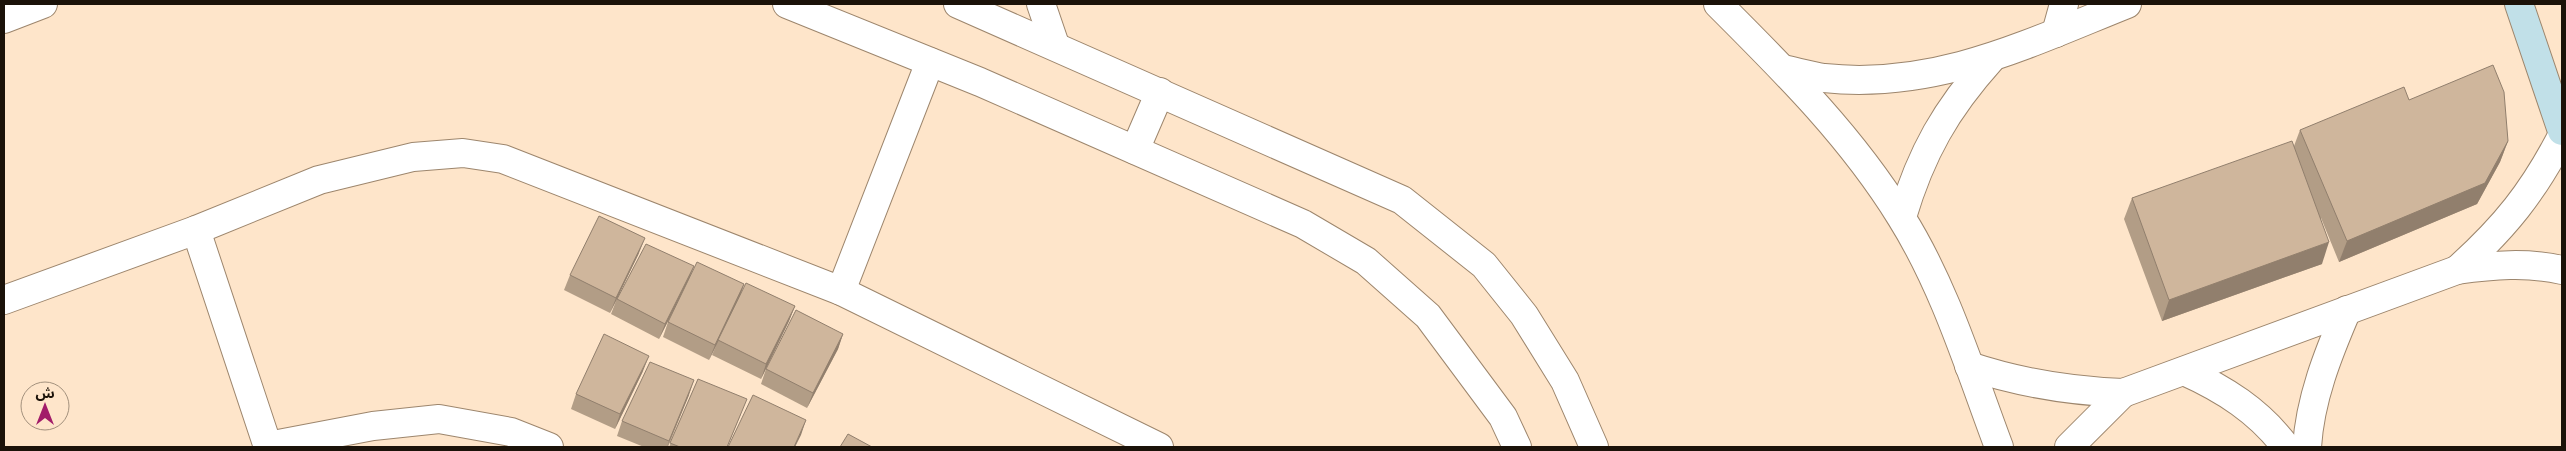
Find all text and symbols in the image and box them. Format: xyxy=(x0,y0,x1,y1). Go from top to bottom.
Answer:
north arrow xyxy=(20,381,70,431)
text: ش xyxy=(35,385,55,402)

